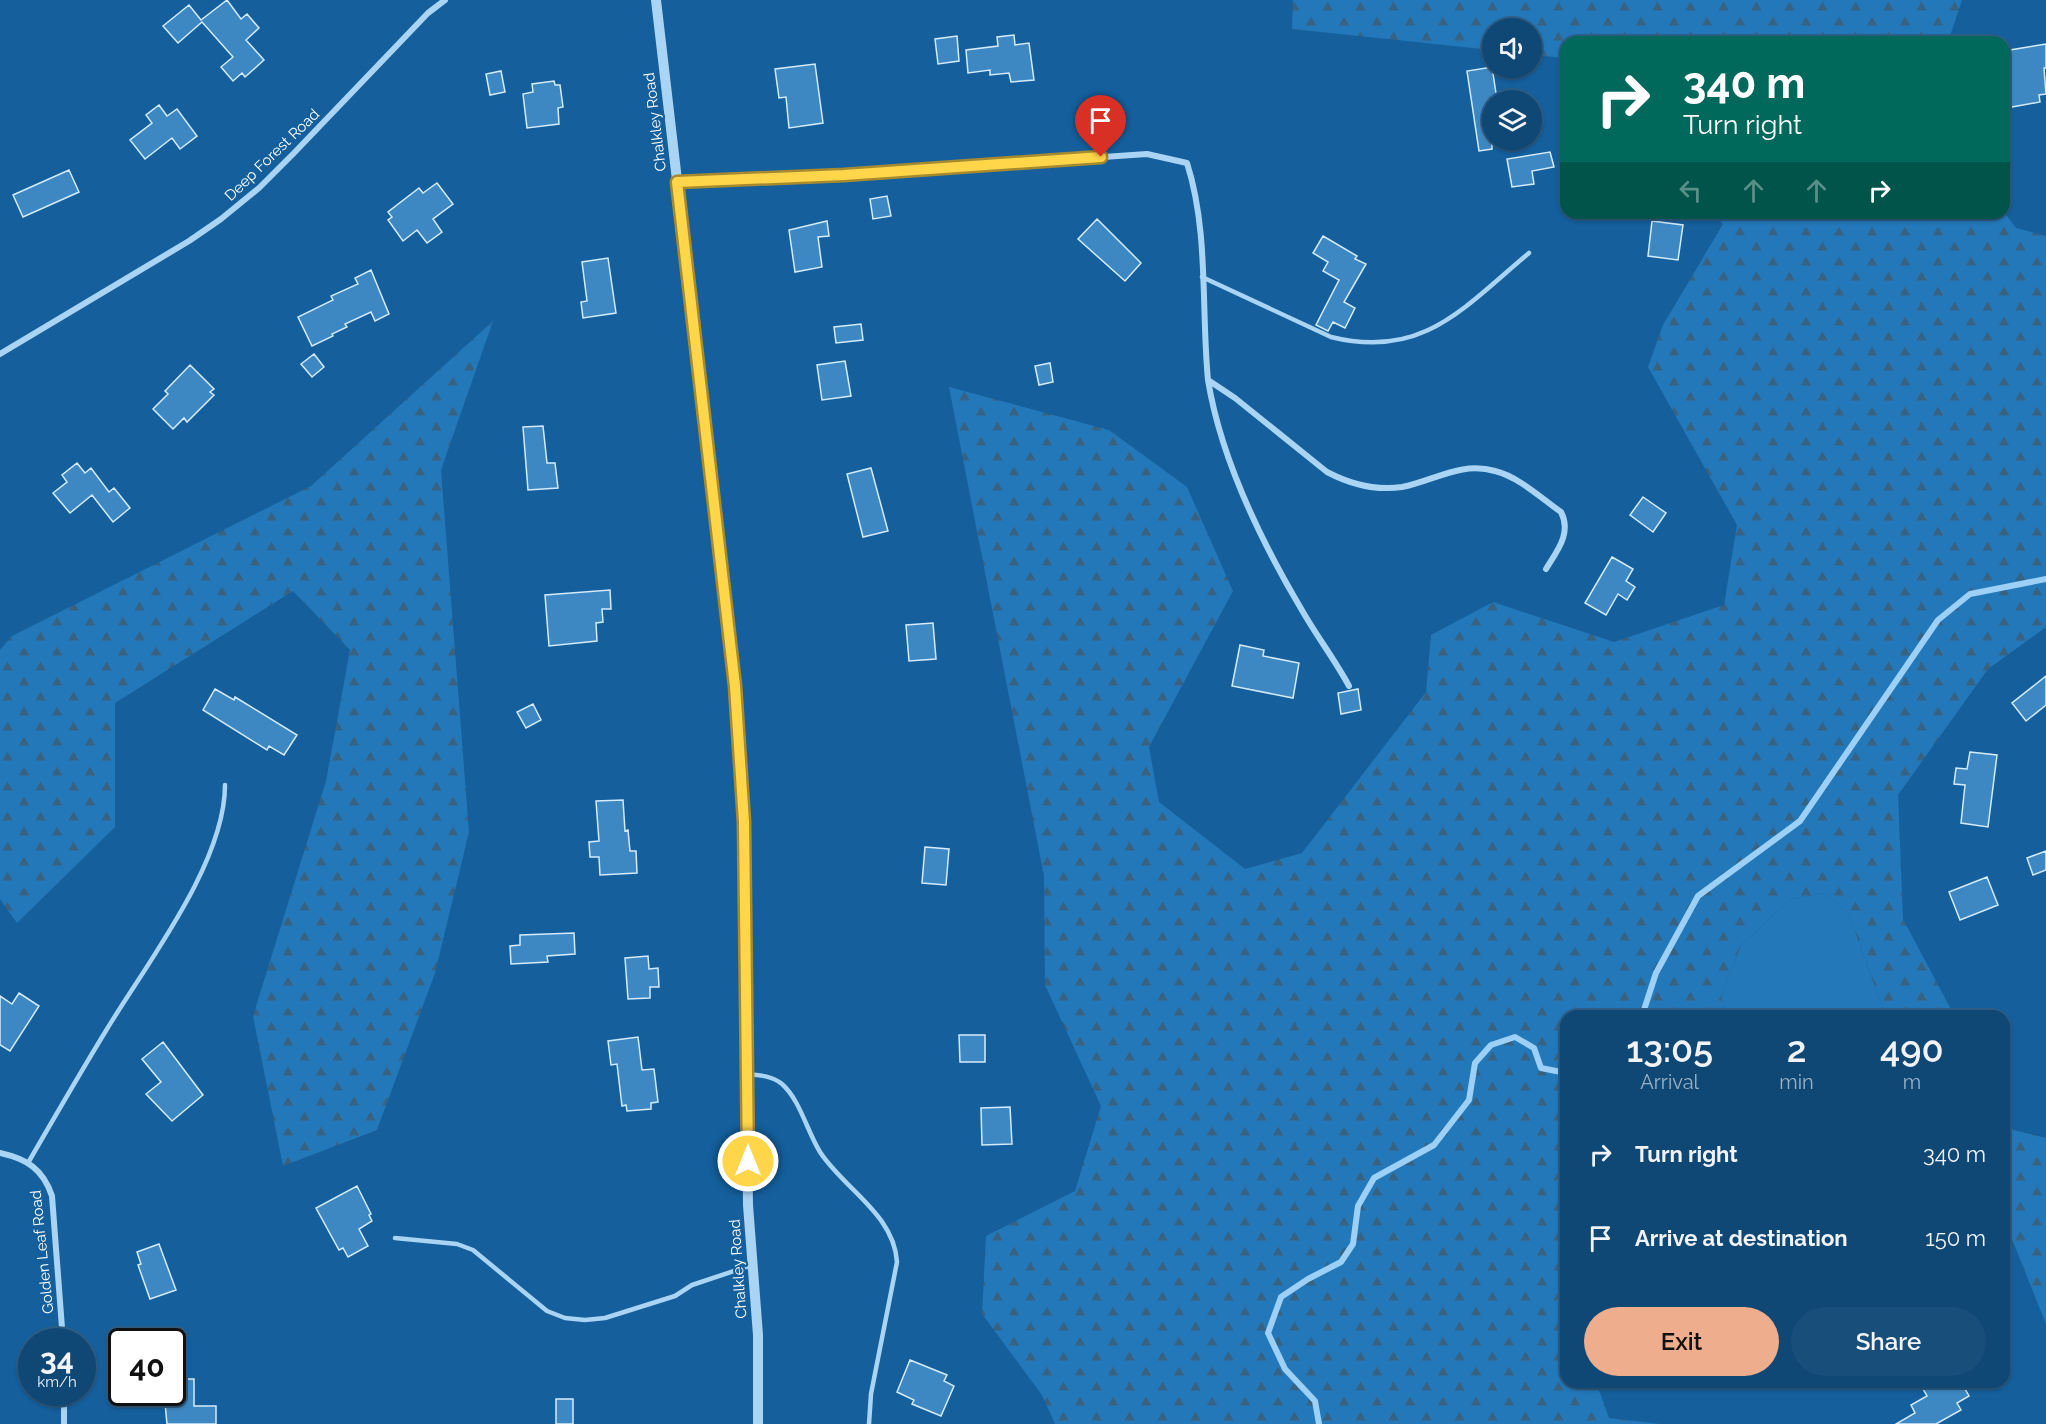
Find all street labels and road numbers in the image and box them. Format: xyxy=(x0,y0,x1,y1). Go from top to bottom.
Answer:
street label: Chalkley Road xyxy=(640,72,670,172)
street label: Deep Forest Road xyxy=(221,105,323,205)
street label: Golden Leaf Road xyxy=(27,1189,57,1315)
street label: Chalkley Road xyxy=(726,1219,750,1319)

